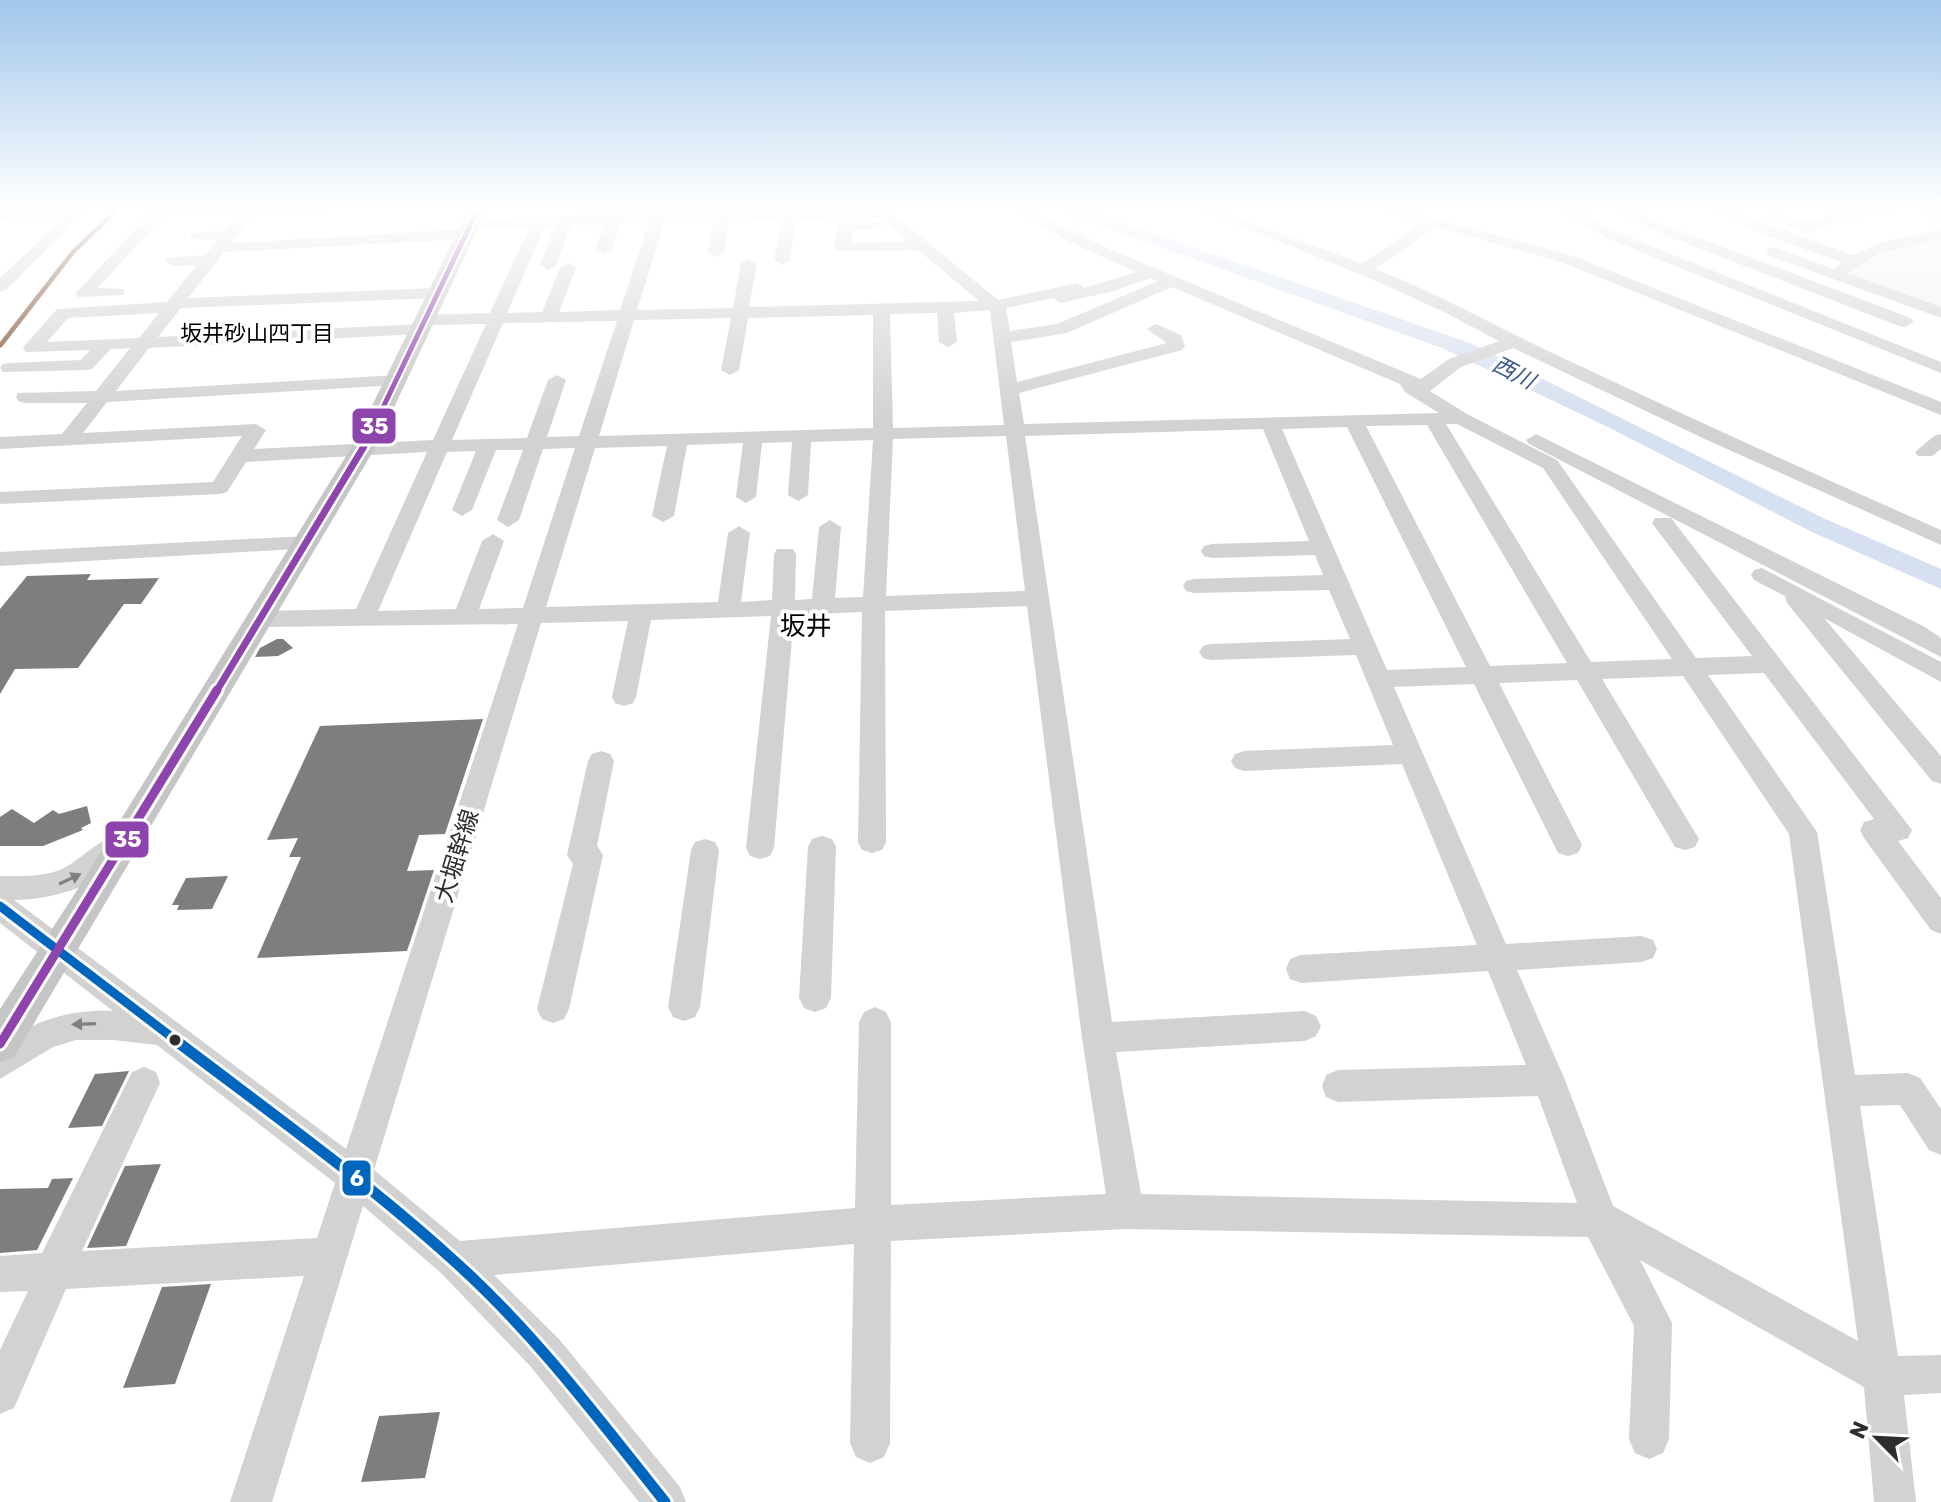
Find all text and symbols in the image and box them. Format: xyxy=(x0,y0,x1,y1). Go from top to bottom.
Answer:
district label: 坂井砂山四丁目 xyxy=(180,320,334,347)
water label: 西川 xyxy=(1488,350,1541,395)
line badge: 35 xyxy=(351,407,397,445)
text: 35 xyxy=(360,413,388,440)
district label: 坂井 xyxy=(780,611,832,642)
street label: 大堀幹線 xyxy=(430,806,484,906)
line badge: 35 xyxy=(104,820,150,859)
text: 35 xyxy=(113,826,141,853)
one-way arrow xyxy=(59,872,82,886)
one-way arrow xyxy=(71,1018,96,1030)
unlabelled marker xyxy=(167,1032,183,1048)
line badge: 6 xyxy=(341,1159,372,1197)
text: 6 xyxy=(350,1165,364,1192)
north arrow xyxy=(1837,1398,1917,1478)
text: N xyxy=(1844,1417,1875,1443)

